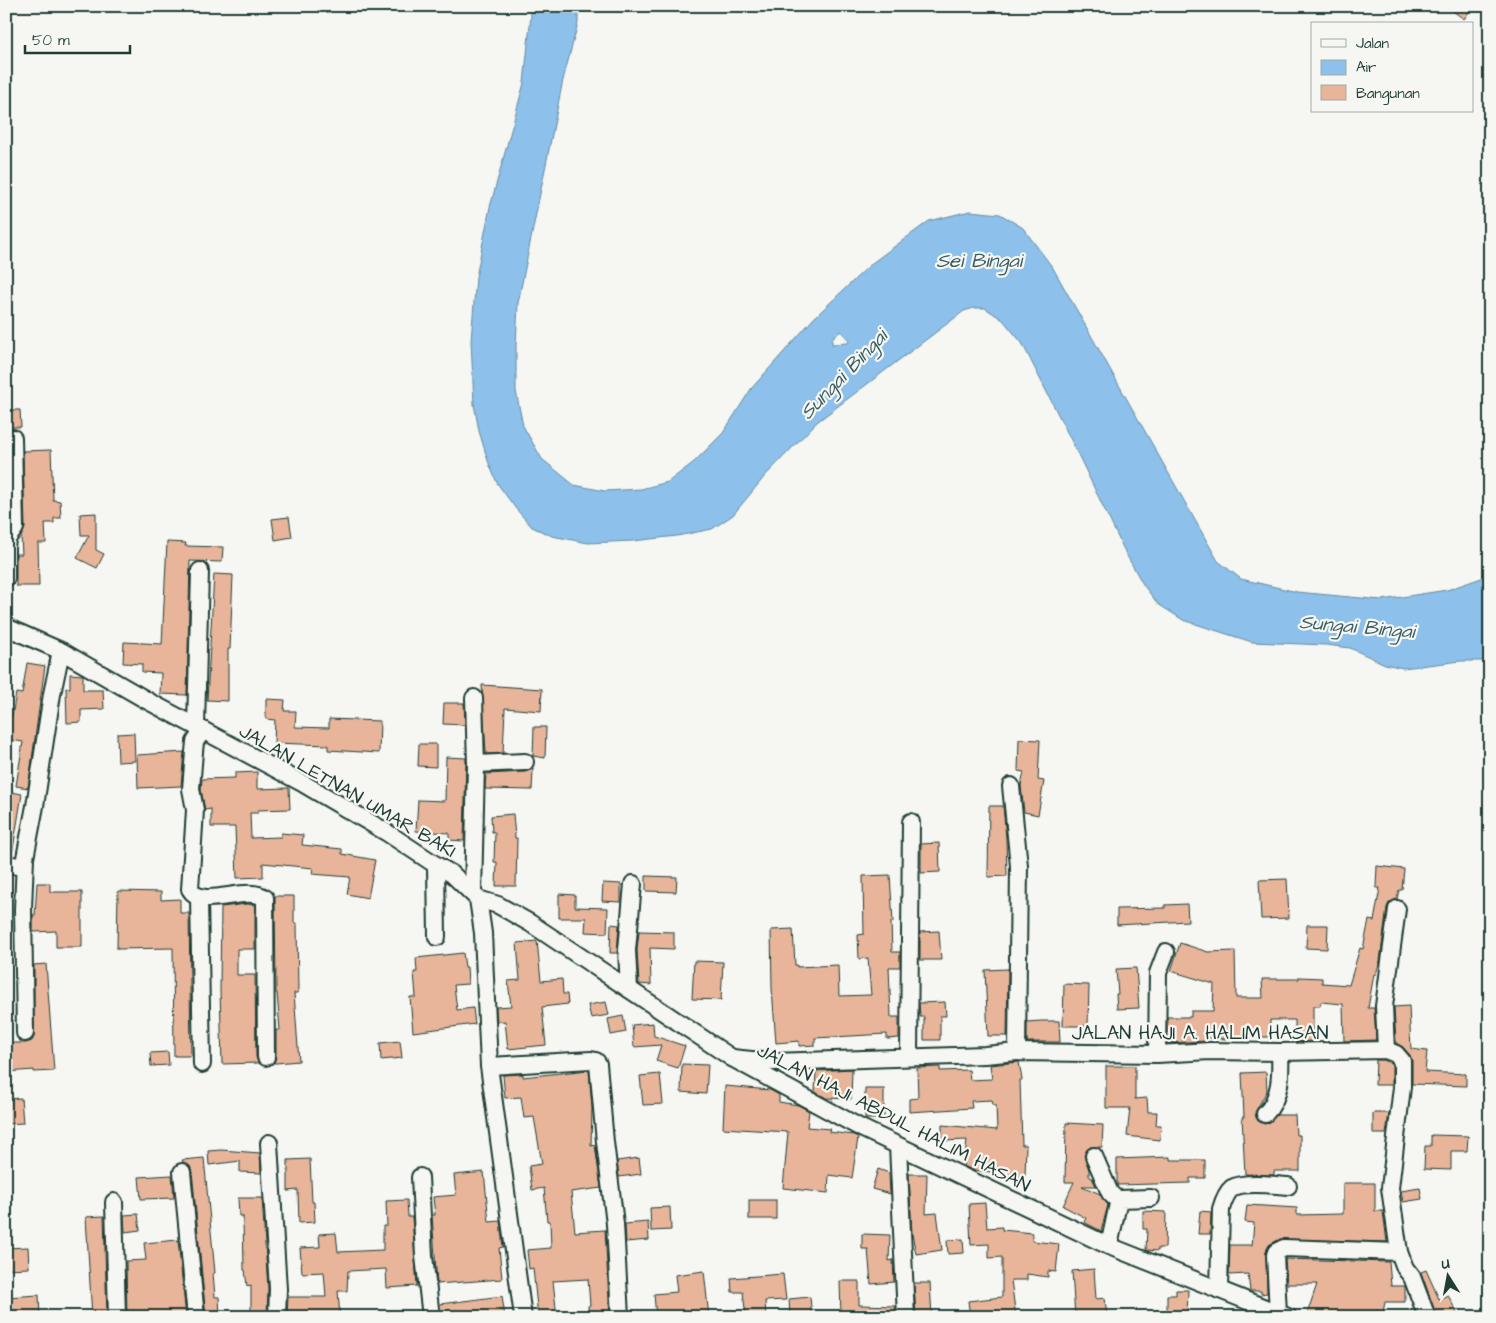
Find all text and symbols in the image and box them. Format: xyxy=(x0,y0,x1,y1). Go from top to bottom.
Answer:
scale bar xyxy=(25,22,130,54)
legend xyxy=(1311,22,1474,112)
text: 50 m xyxy=(32,30,70,51)
text: Jalan xyxy=(1356,33,1390,54)
text: Air xyxy=(1356,57,1376,78)
text: Bangunan xyxy=(1356,83,1420,105)
water label: Sei Bingai xyxy=(936,247,1025,276)
water label: Sungai Bingai xyxy=(794,321,897,427)
water label: Sungai Bingai xyxy=(1298,608,1419,647)
street label: JALAN LETNAN UMAR BAKI xyxy=(234,718,461,865)
street label: JALAN HAJI A. HALIM HASAN xyxy=(1072,1020,1328,1047)
street label: JALAN HAJI ABDUL HALIM HASAN xyxy=(752,1037,1035,1199)
north arrow xyxy=(1424,1250,1474,1300)
text: U xyxy=(1440,1254,1452,1275)

